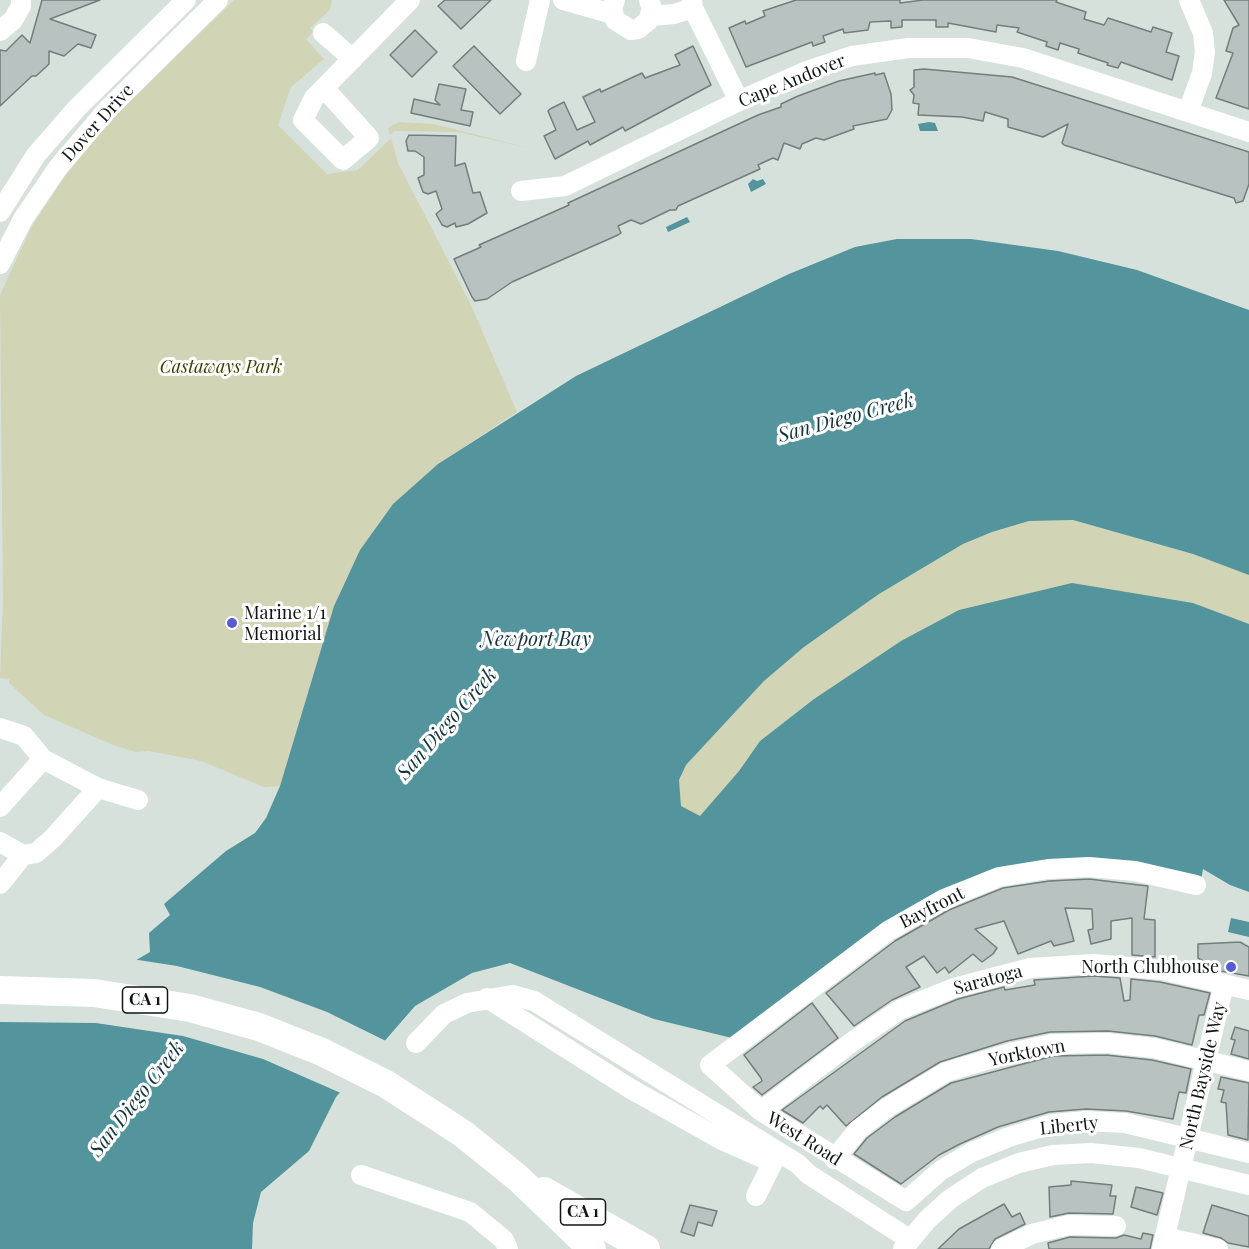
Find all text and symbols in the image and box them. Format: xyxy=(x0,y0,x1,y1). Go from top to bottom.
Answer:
street label: Cape Andover xyxy=(735,50,849,112)
street label: Dover Drive xyxy=(58,80,138,166)
park label: Castaways Park xyxy=(160,356,282,378)
water label: San Diego Creek xyxy=(775,388,917,448)
place label: Marine 1/1 Memorial xyxy=(244,602,326,644)
marker: Marine 1/1 Memorial xyxy=(225,616,239,630)
water label: Newport Bay xyxy=(481,628,591,652)
water label: San Diego Creek xyxy=(392,663,502,785)
street label: Bayfront xyxy=(896,883,968,933)
place label: North Clubhouse xyxy=(1081,956,1219,978)
street label: Saratoga xyxy=(951,960,1025,1000)
marker: North Clubhouse xyxy=(1224,960,1238,974)
road number: CA 1 xyxy=(122,987,168,1013)
street label: North Bayside Way xyxy=(1175,1000,1231,1152)
street label: Yorktown xyxy=(987,1035,1067,1071)
water label: San Diego Creek xyxy=(84,1036,190,1162)
street label: West Road xyxy=(763,1108,845,1170)
street label: Liberty xyxy=(1039,1112,1099,1140)
road number: CA 1 xyxy=(560,1199,606,1225)

